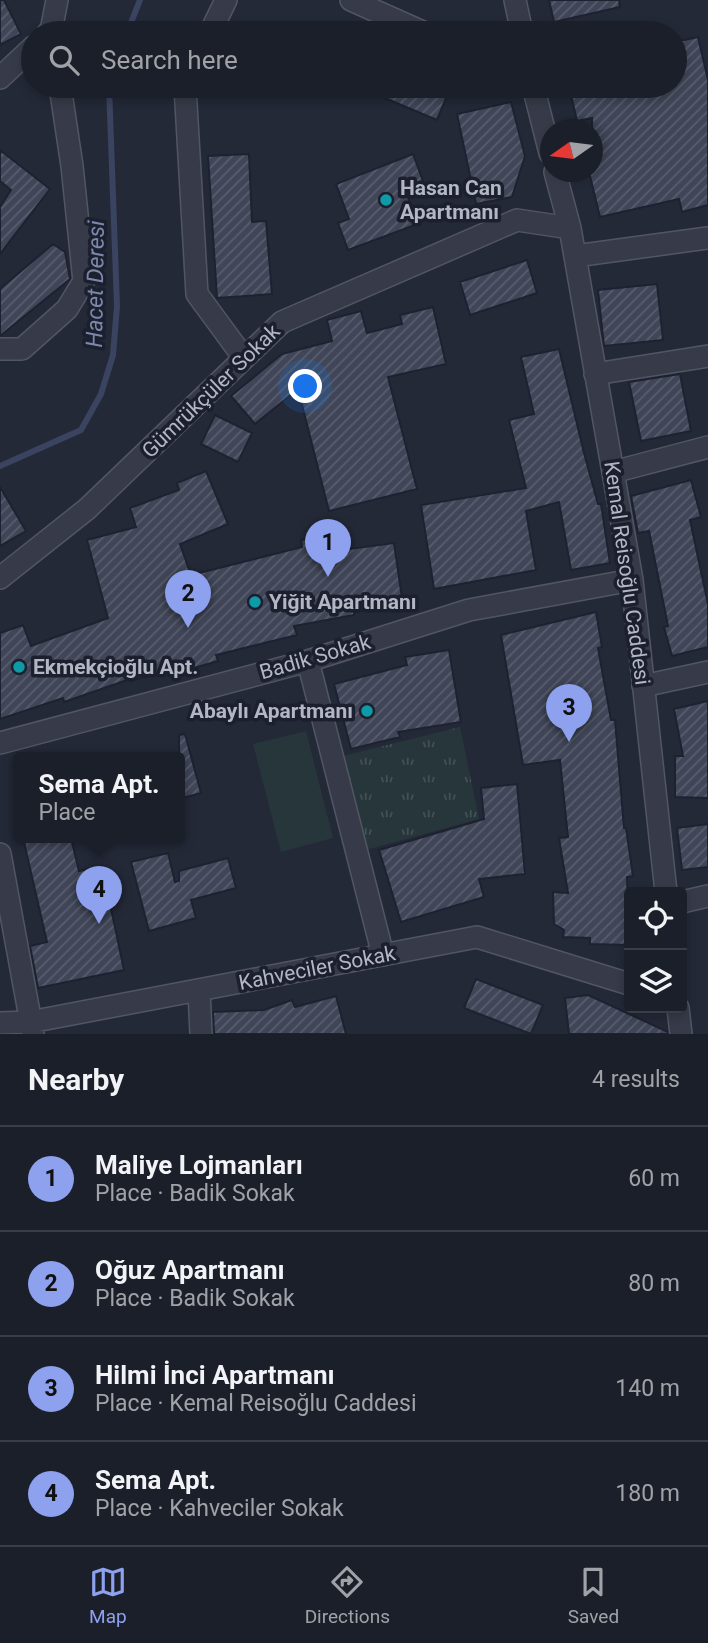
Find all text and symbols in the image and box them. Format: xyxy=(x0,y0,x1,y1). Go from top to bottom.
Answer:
search box xyxy=(21,21,687,98)
icon: search xyxy=(45,41,83,79)
text: Search here xyxy=(101,45,238,75)
north arrow xyxy=(540,119,603,182)
place label: Hasan Can Apartmanı xyxy=(400,176,502,224)
marker: Hasan Can Apartmanı xyxy=(378,192,394,208)
water label: Hacet Deresi xyxy=(81,220,110,348)
street label: Gümrükçüler Sokak xyxy=(137,319,285,463)
your location xyxy=(288,369,322,403)
street label: Kemal Reisoğlu Caddesi xyxy=(599,460,655,686)
pin: 1 xyxy=(305,519,351,577)
pin: 2 xyxy=(165,570,211,628)
place label: Yiğit Apartmanı xyxy=(269,590,417,614)
marker: Yiğit Apartmanı xyxy=(247,594,263,610)
street label: Badik Sokak xyxy=(257,630,374,684)
place label: Ekmekçioğlu Apt. xyxy=(33,655,198,679)
marker: Ekmekçioğlu Apt. xyxy=(11,659,27,675)
pin: 3 xyxy=(546,684,592,742)
place label: Abaylı Apartmanı xyxy=(190,699,353,723)
marker: Abaylı Apartmanı xyxy=(359,703,375,719)
popup xyxy=(13,752,185,843)
text: Sema Apt. xyxy=(39,769,159,799)
text: Place xyxy=(39,799,95,826)
pin: 4 xyxy=(76,866,122,924)
map controls xyxy=(624,887,687,1013)
button: locate xyxy=(624,887,687,950)
street label: Kahveciler Sokak xyxy=(237,941,398,995)
button: layers xyxy=(624,950,687,1013)
text: Nearby xyxy=(28,1062,124,1097)
text: 4 results xyxy=(592,1066,680,1093)
text: Maliye Lojmanları xyxy=(95,1150,303,1180)
text: 1 xyxy=(44,1165,58,1192)
text: 60 m xyxy=(628,1165,680,1192)
text: Place · Badik Sokak xyxy=(95,1180,295,1207)
text: Oğuz Apartmanı xyxy=(95,1255,285,1285)
text: 2 xyxy=(44,1270,58,1297)
text: 80 m xyxy=(628,1270,680,1297)
text: Place · Badik Sokak xyxy=(95,1285,295,1312)
text: Hilmi İnci Apartmanı xyxy=(95,1360,335,1390)
text: 3 xyxy=(44,1375,58,1402)
text: 140 m xyxy=(615,1375,680,1402)
text: Place · Kemal Reisoğlu Caddesi xyxy=(95,1390,417,1417)
text: Sema Apt. xyxy=(95,1465,216,1495)
text: 4 xyxy=(44,1480,58,1507)
text: 180 m xyxy=(615,1480,680,1507)
text: Place · Kahveciler Sokak xyxy=(95,1495,344,1522)
tab: Map xyxy=(89,1563,127,1628)
tab: Directions xyxy=(305,1563,390,1628)
tab: Saved xyxy=(568,1563,619,1628)

